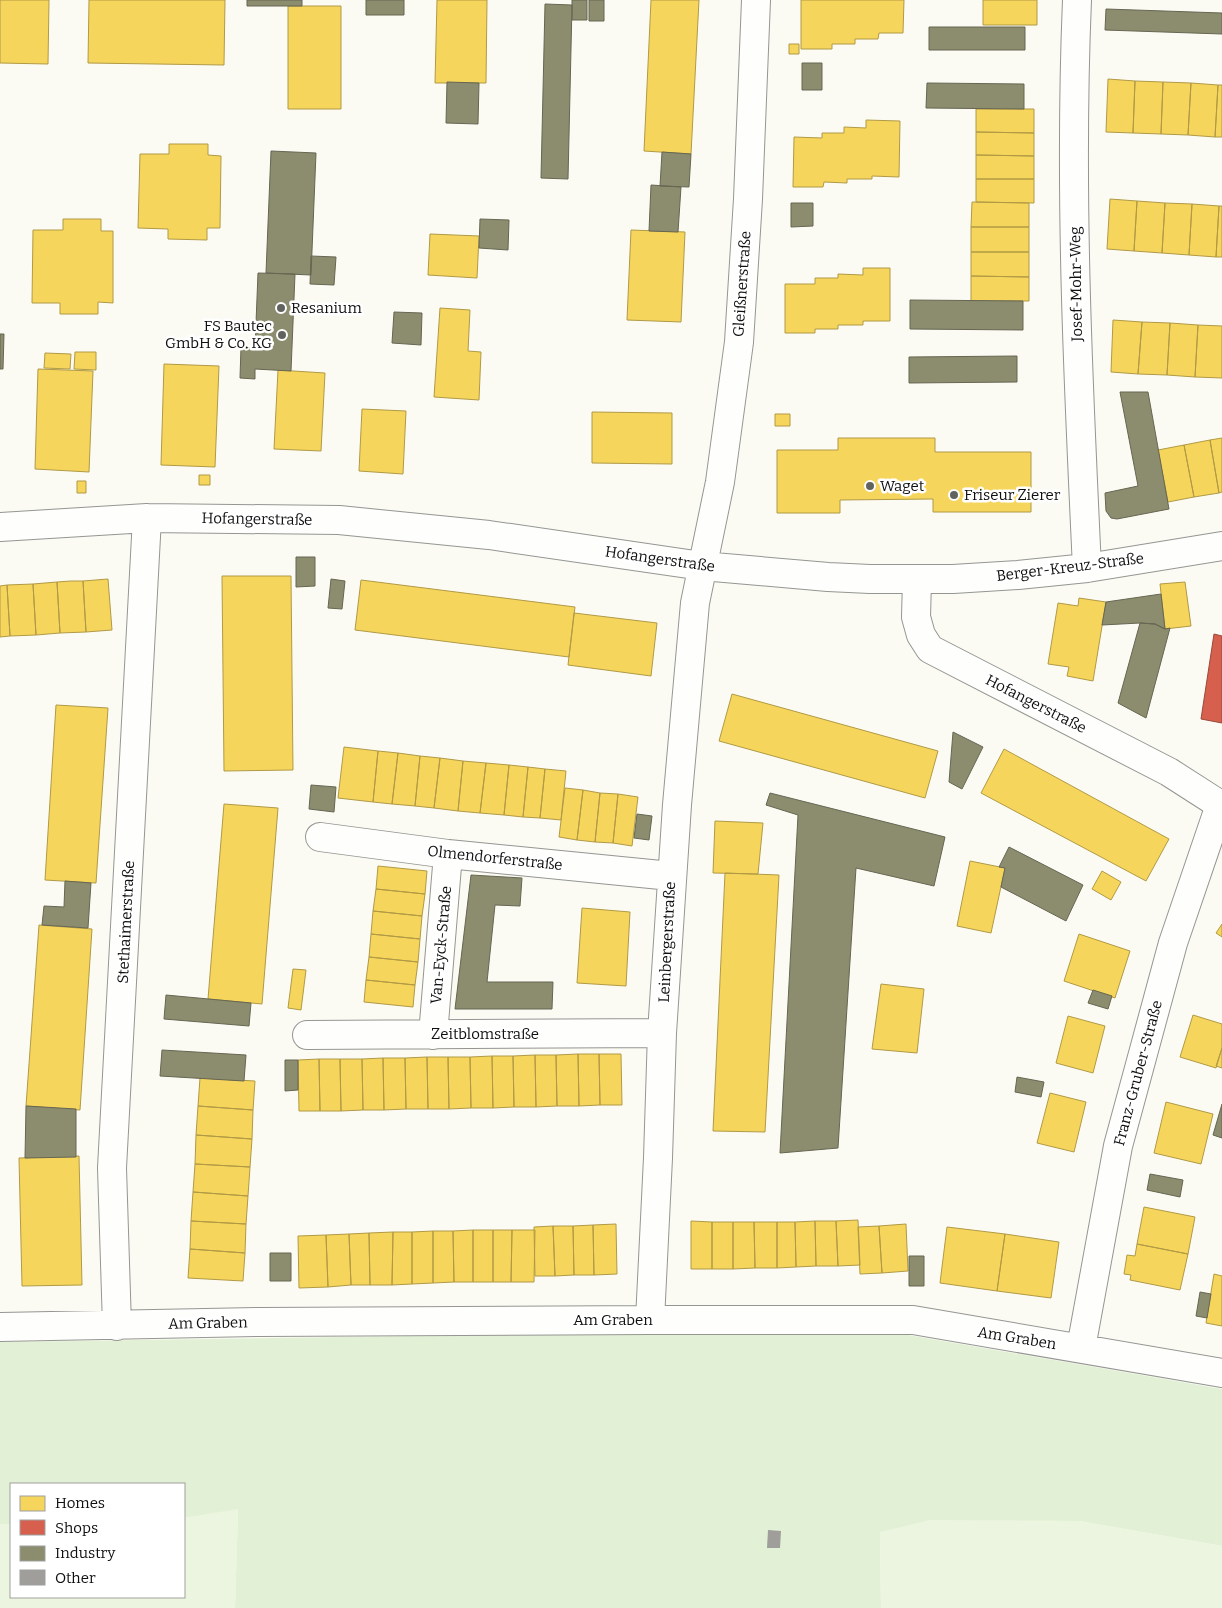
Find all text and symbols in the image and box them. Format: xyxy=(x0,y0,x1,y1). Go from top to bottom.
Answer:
street label: Josef-Mohr-Weg xyxy=(1066,226,1086,343)
street label: Gleißnerstraße xyxy=(729,230,755,338)
place label: Resanium xyxy=(291,299,362,317)
marker: Resanium xyxy=(275,302,287,314)
place label: FS Bautec GmbH & Co. KG xyxy=(165,317,272,352)
marker: FS Bautec GmbH & Co. KG xyxy=(276,329,288,341)
place label: Waget xyxy=(880,477,925,495)
marker: Waget xyxy=(864,480,876,492)
place label: Friseur Zierer xyxy=(964,486,1061,504)
marker: Friseur Zierer xyxy=(948,489,960,501)
street label: Hofangerstraße xyxy=(201,509,313,529)
street label: Hofangerstraße xyxy=(604,542,716,576)
street label: Berger-Kreuz-Straße xyxy=(995,549,1145,585)
street label: Hofangerstraße xyxy=(983,671,1089,737)
street label: Olmendorferstraße xyxy=(427,842,563,874)
street label: Stethaimerstraße xyxy=(114,860,138,984)
street label: Leinbergerstraße xyxy=(655,881,679,1003)
street label: Van-Eyck-Straße xyxy=(427,885,455,1005)
street label: Franz-Gruber-Straße xyxy=(1110,998,1166,1148)
street label: Zeitblomstraße xyxy=(431,1025,539,1043)
street label: Am Graben xyxy=(573,1311,653,1329)
street label: Am Graben xyxy=(168,1313,248,1333)
street label: Am Graben xyxy=(976,1323,1058,1353)
legend xyxy=(10,1483,185,1598)
text: Homes xyxy=(55,1494,105,1512)
text: Shops xyxy=(55,1519,98,1537)
text: Industry xyxy=(55,1544,115,1562)
text: Other xyxy=(55,1569,96,1587)

